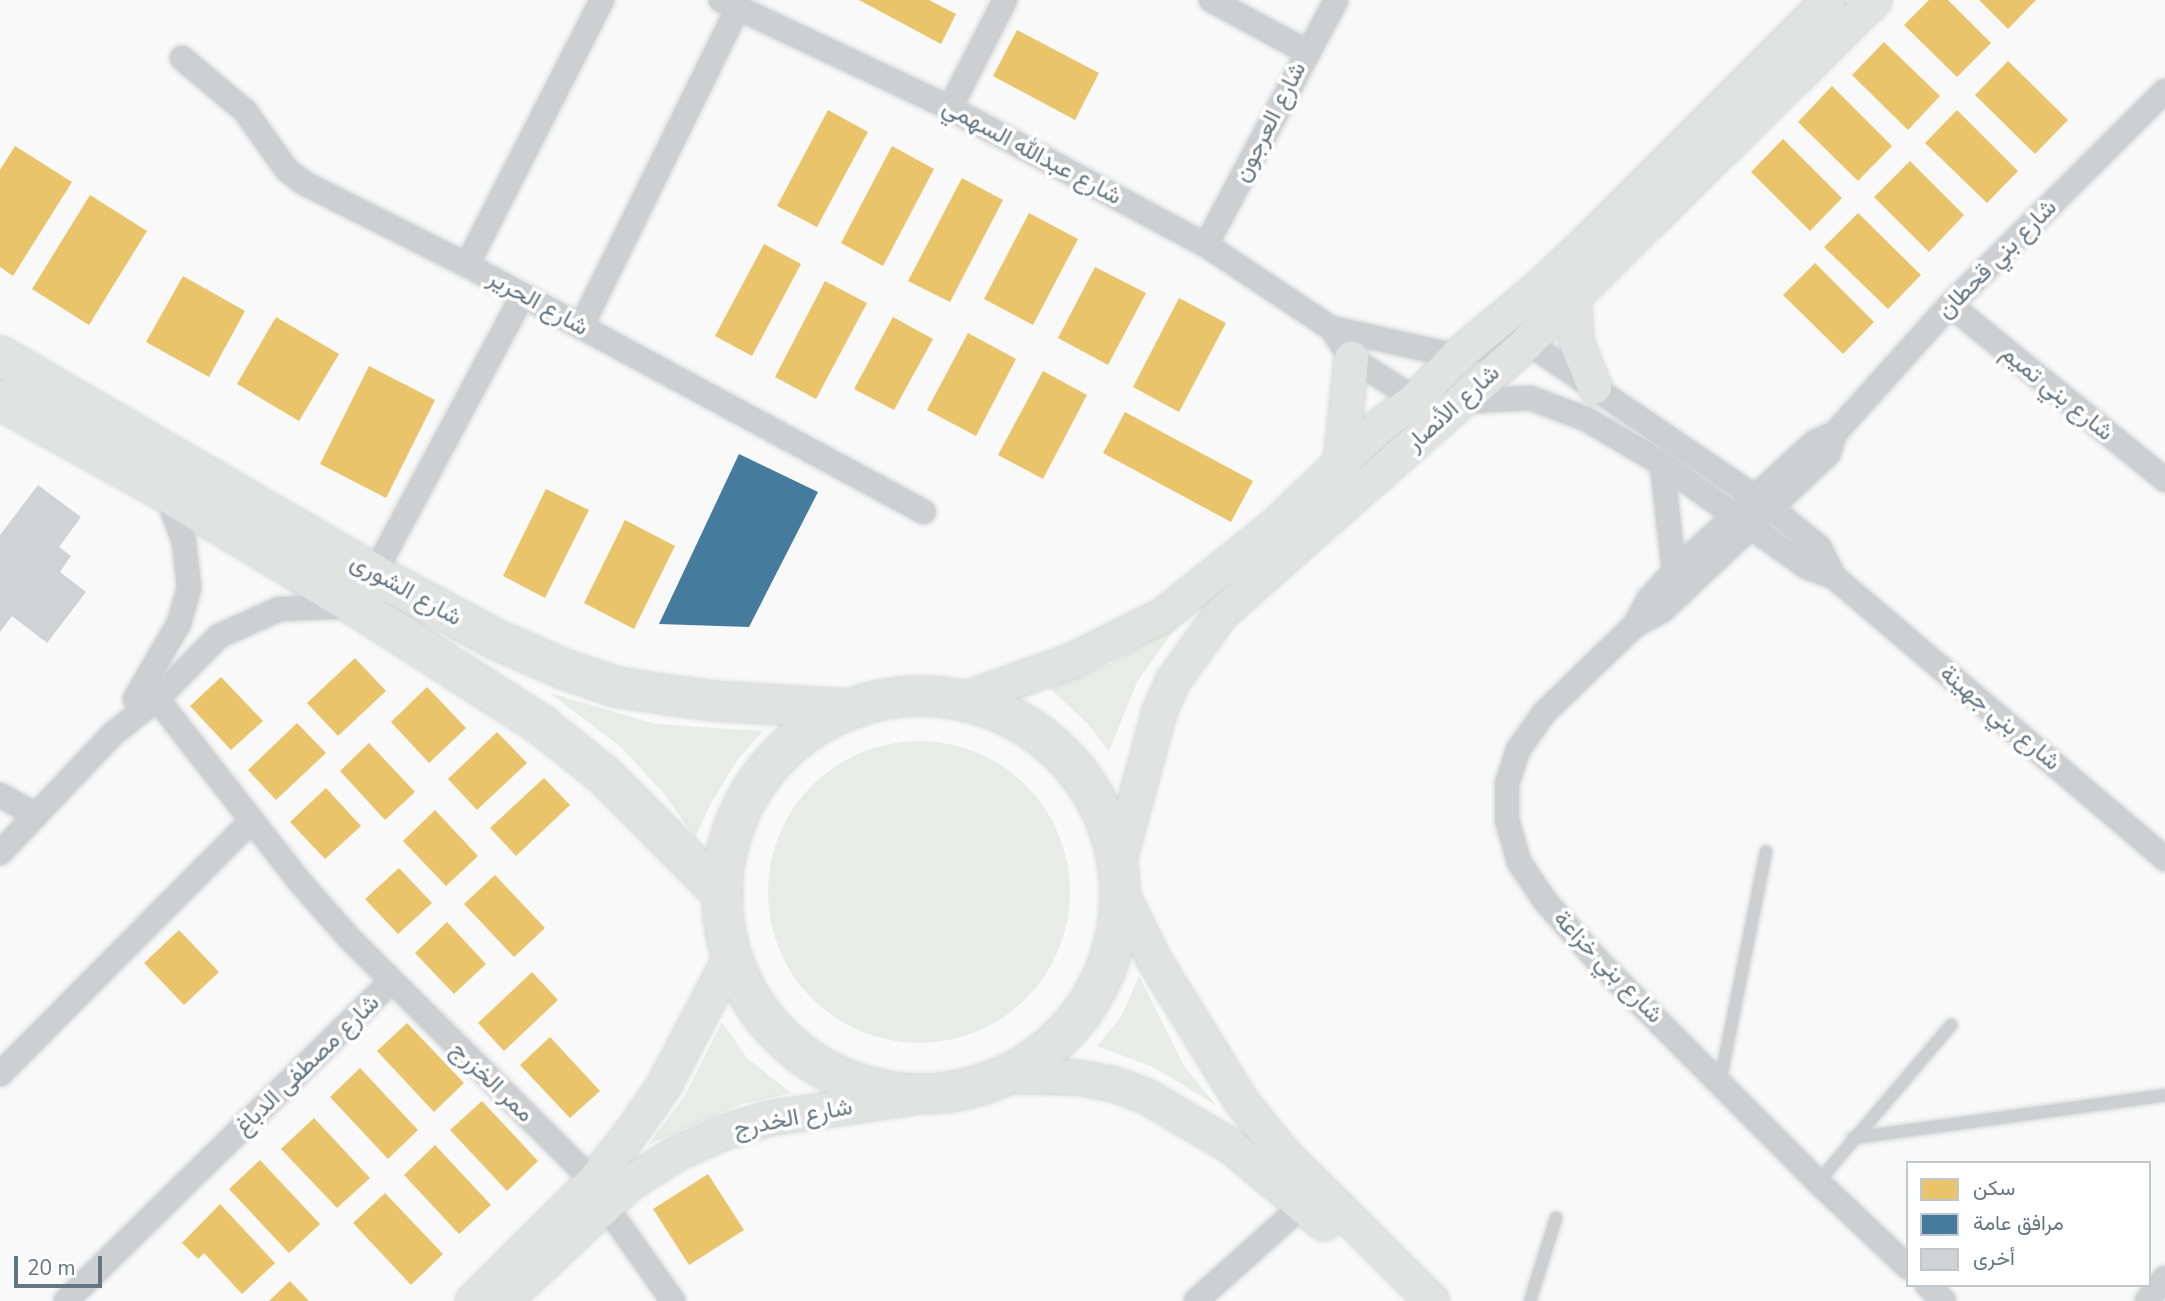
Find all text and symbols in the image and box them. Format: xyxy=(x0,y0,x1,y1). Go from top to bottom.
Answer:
street label: شارع العرجون xyxy=(1227,57,1313,187)
street label: شارع عبدالله السهمي xyxy=(937,93,1127,211)
street label: شارع بني قحطان xyxy=(1931,193,2063,325)
street label: شارع الحرير xyxy=(483,264,593,342)
street label: شارع بني تميم xyxy=(1995,339,2119,447)
street label: شارع الأنصار xyxy=(1400,359,1506,457)
street label: شارع الشورى xyxy=(345,548,467,632)
street label: شارع بني جهينة xyxy=(1934,659,2066,777)
street label: شارع بني خزاعة xyxy=(1547,905,1669,1029)
street label: شارع مصطفى الدباغ xyxy=(229,989,385,1141)
street label: ممر الخزرج xyxy=(445,1036,539,1128)
street label: شارع الخدرج xyxy=(731,1092,855,1144)
legend xyxy=(1906,1161,2151,1287)
text: سكن xyxy=(1973,1174,2015,1202)
text: مرافق عامة xyxy=(1973,1209,2064,1237)
scale bar xyxy=(18,1242,105,1286)
text: أخرى xyxy=(1973,1244,2015,1272)
text: 20 m xyxy=(27,1254,76,1282)

